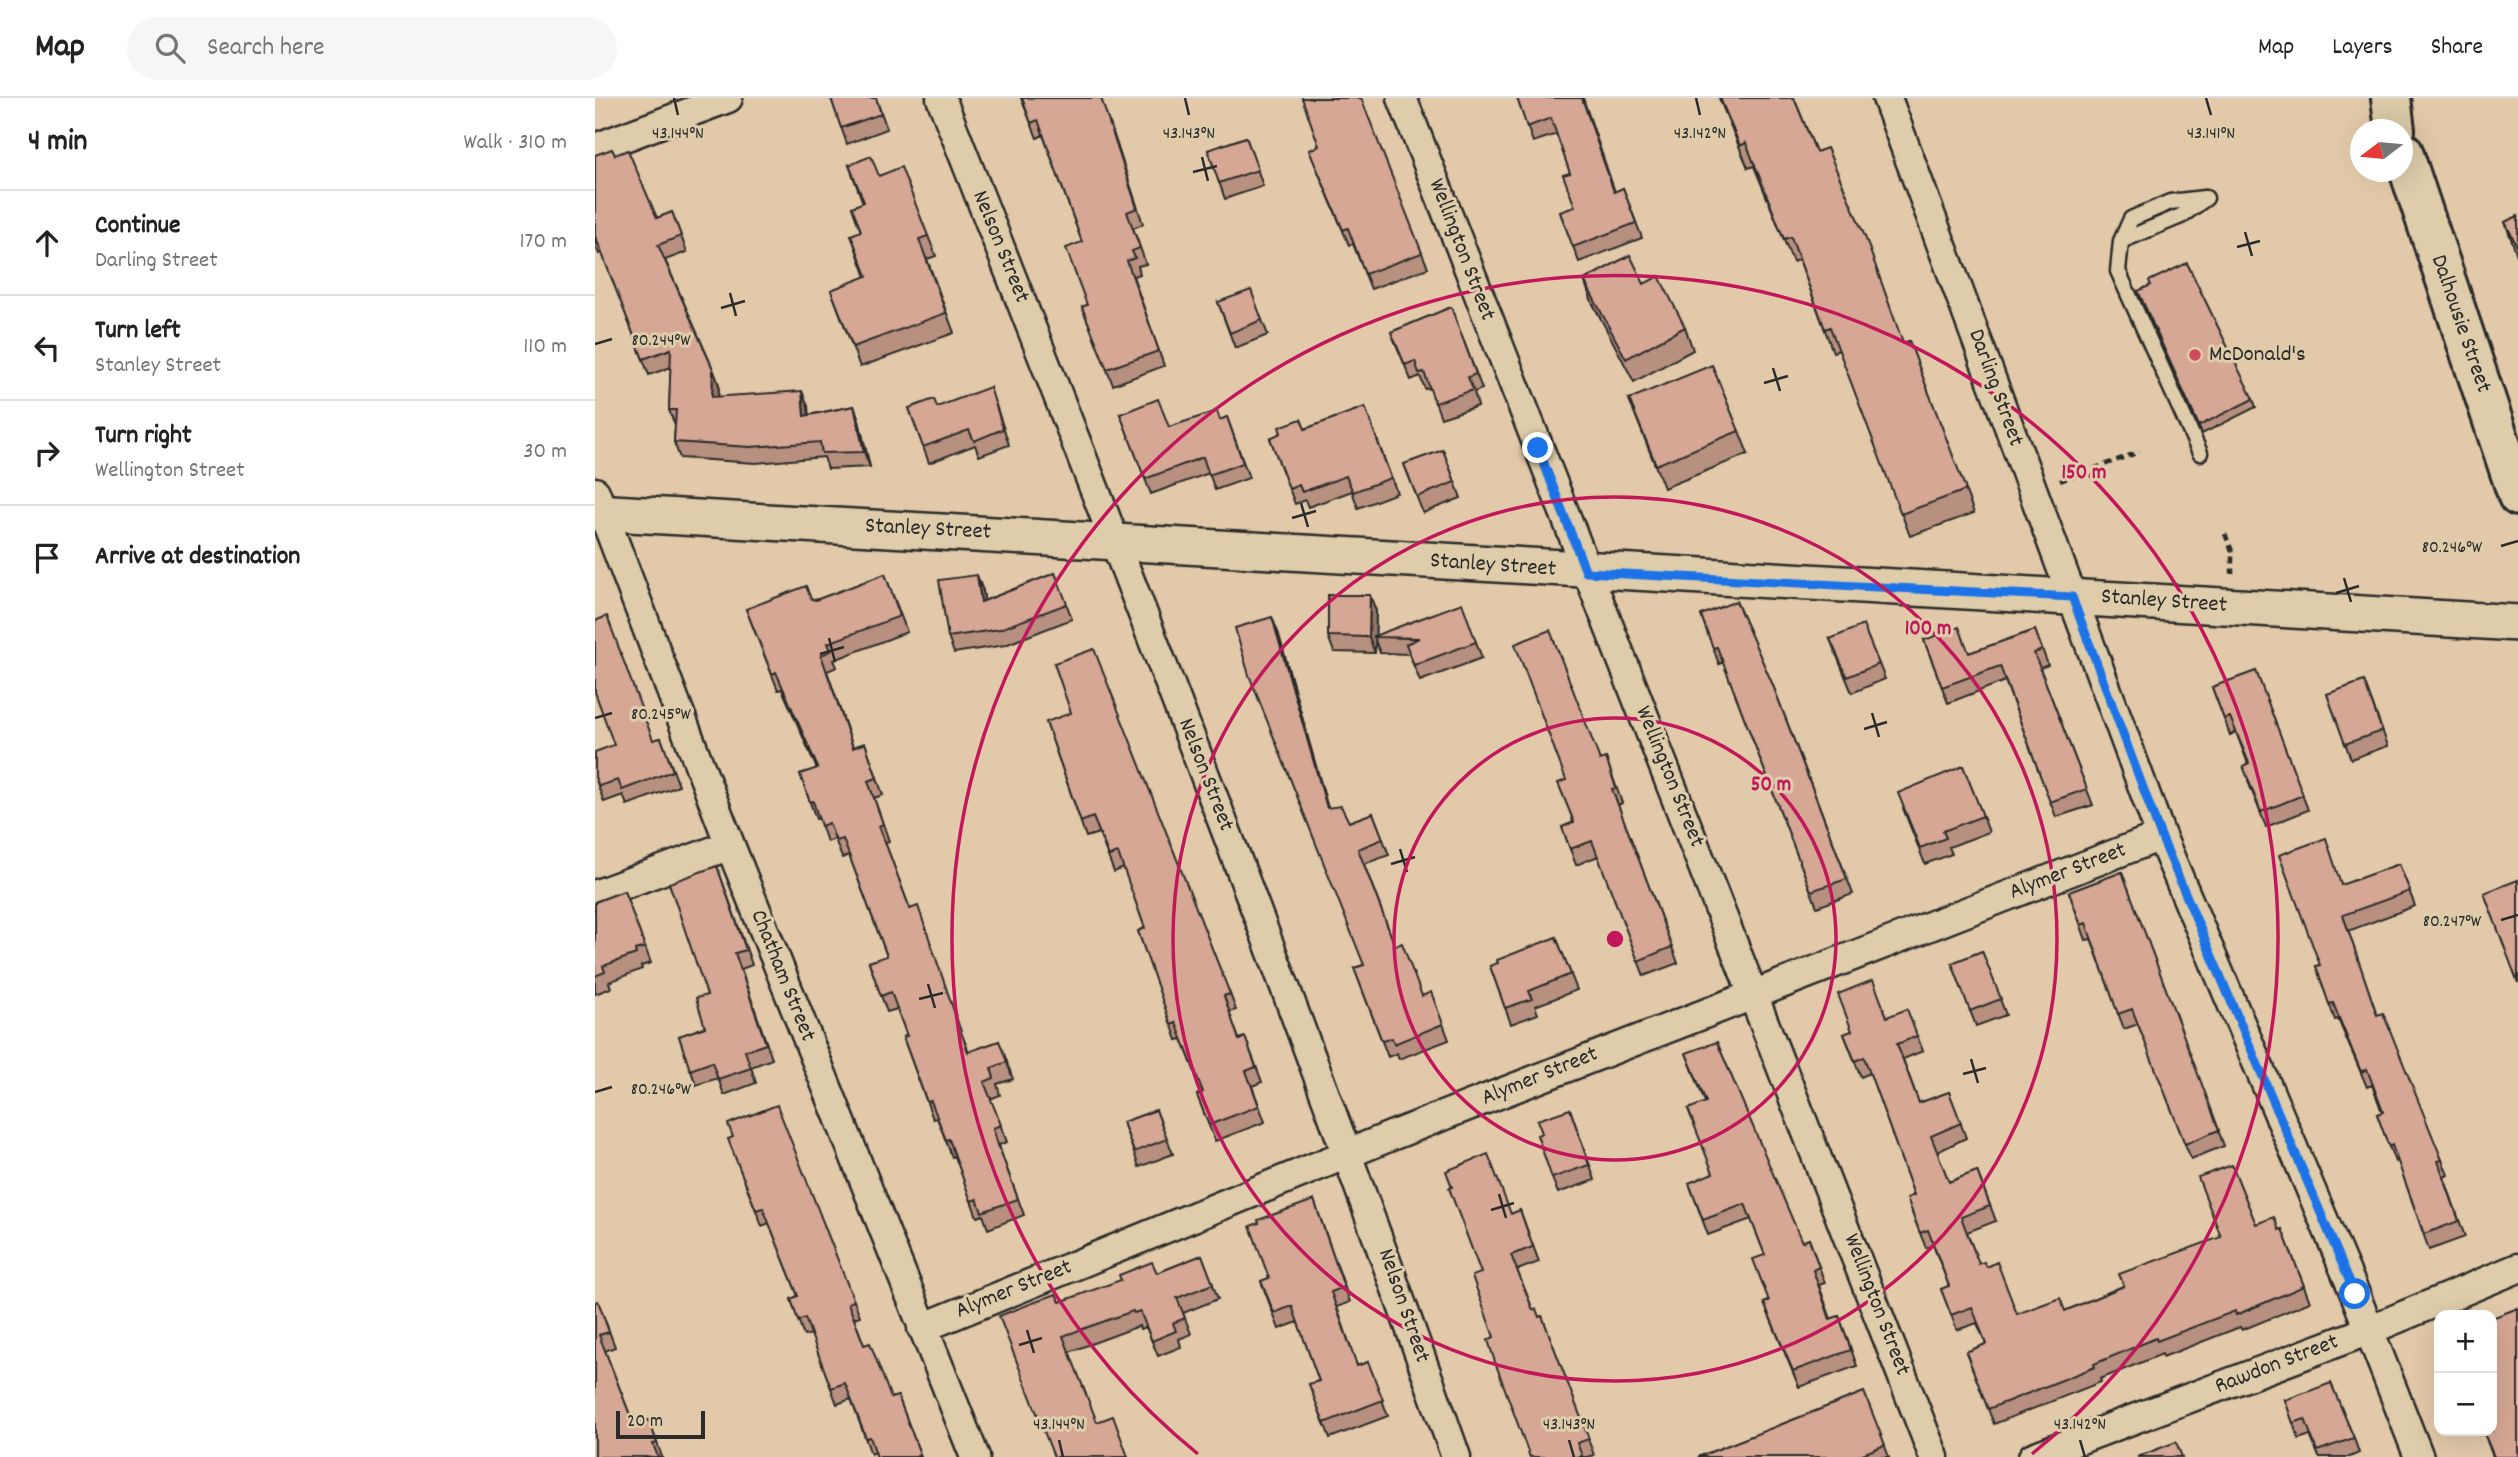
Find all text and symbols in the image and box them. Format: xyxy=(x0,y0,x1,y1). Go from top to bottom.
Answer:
search box xyxy=(127,17,617,80)
text: Map xyxy=(35,25,85,72)
icon: search xyxy=(151,29,189,67)
text: Search here xyxy=(207,30,325,67)
text: Map xyxy=(2258,31,2294,65)
text: Layers xyxy=(2332,31,2393,65)
text: Share xyxy=(2431,31,2483,65)
north arrow xyxy=(2350,119,2413,182)
text: 4 min xyxy=(28,122,87,165)
text: 43.144°N xyxy=(652,122,704,147)
text: 43.143°N xyxy=(1163,122,1215,147)
text: 43.142°N xyxy=(1674,122,1726,147)
text: 43.141°N xyxy=(2187,122,2235,147)
text: Walk · 310 m xyxy=(463,127,567,160)
street label: Wellington Street xyxy=(1419,174,1503,326)
street label: Nelson Street xyxy=(962,186,1038,308)
text: Continue xyxy=(95,208,180,245)
icon: ahead xyxy=(28,224,66,262)
text: 170 m xyxy=(520,226,567,259)
text: Darling Street xyxy=(95,245,218,278)
street label: Dalhousie Street xyxy=(2421,251,2499,397)
text: Turn left xyxy=(95,313,181,350)
street label: Darling Street xyxy=(1959,325,2031,451)
icon: left xyxy=(28,329,66,367)
text: 80.244°W xyxy=(632,329,691,354)
text: 110 m xyxy=(523,331,567,364)
place label: McDonald's xyxy=(2209,339,2306,372)
marker: McDonald's xyxy=(2187,347,2203,363)
text: Stanley Street xyxy=(95,350,221,383)
text: Turn right xyxy=(95,418,192,455)
route end xyxy=(1522,432,1553,463)
icon: right xyxy=(28,434,66,472)
text: 30 m xyxy=(523,436,567,469)
text: Wellington Street xyxy=(95,455,245,488)
text: 150 m xyxy=(2061,459,2107,489)
street label: Stanley Street xyxy=(864,510,992,550)
text: 80.246°W xyxy=(2422,536,2483,561)
icon: arrive xyxy=(28,539,66,577)
text: Arrive at destination xyxy=(95,539,300,576)
street label: Stanley Street xyxy=(1429,545,1557,587)
street label: Stanley Street xyxy=(2100,581,2228,623)
text: 100 m xyxy=(1905,615,1951,645)
street label: Wellington Street xyxy=(1626,701,1712,853)
text: 80.245°W xyxy=(631,703,692,728)
street label: Nelson Street xyxy=(1168,714,1242,836)
text: 50 m xyxy=(1751,771,1791,801)
street label: Alymer Street xyxy=(2005,835,2131,909)
street label: Chatham Street xyxy=(741,905,823,1047)
text: 80.247°W xyxy=(2423,910,2482,935)
centre of rings xyxy=(1603,927,1627,951)
street label: Alymer Street xyxy=(1477,1039,1603,1115)
text: 80.246°W xyxy=(631,1078,692,1103)
street label: Wellington Street xyxy=(1834,1229,1918,1381)
street label: Nelson Street xyxy=(1368,1245,1438,1367)
street label: Alymer Street xyxy=(951,1252,1077,1328)
route start xyxy=(2339,1278,2370,1309)
map controls xyxy=(2434,1310,2497,1436)
button: + xyxy=(2434,1310,2497,1373)
street label: Rawdon Street xyxy=(2211,1326,2343,1404)
button: − xyxy=(2434,1373,2497,1436)
scale bar xyxy=(616,1408,705,1440)
text: 20 m xyxy=(627,1409,663,1436)
text: 43.144°N xyxy=(1033,1413,1085,1438)
text: 43.143°N xyxy=(1543,1413,1595,1438)
text: 43.142°N xyxy=(2054,1413,2106,1438)

